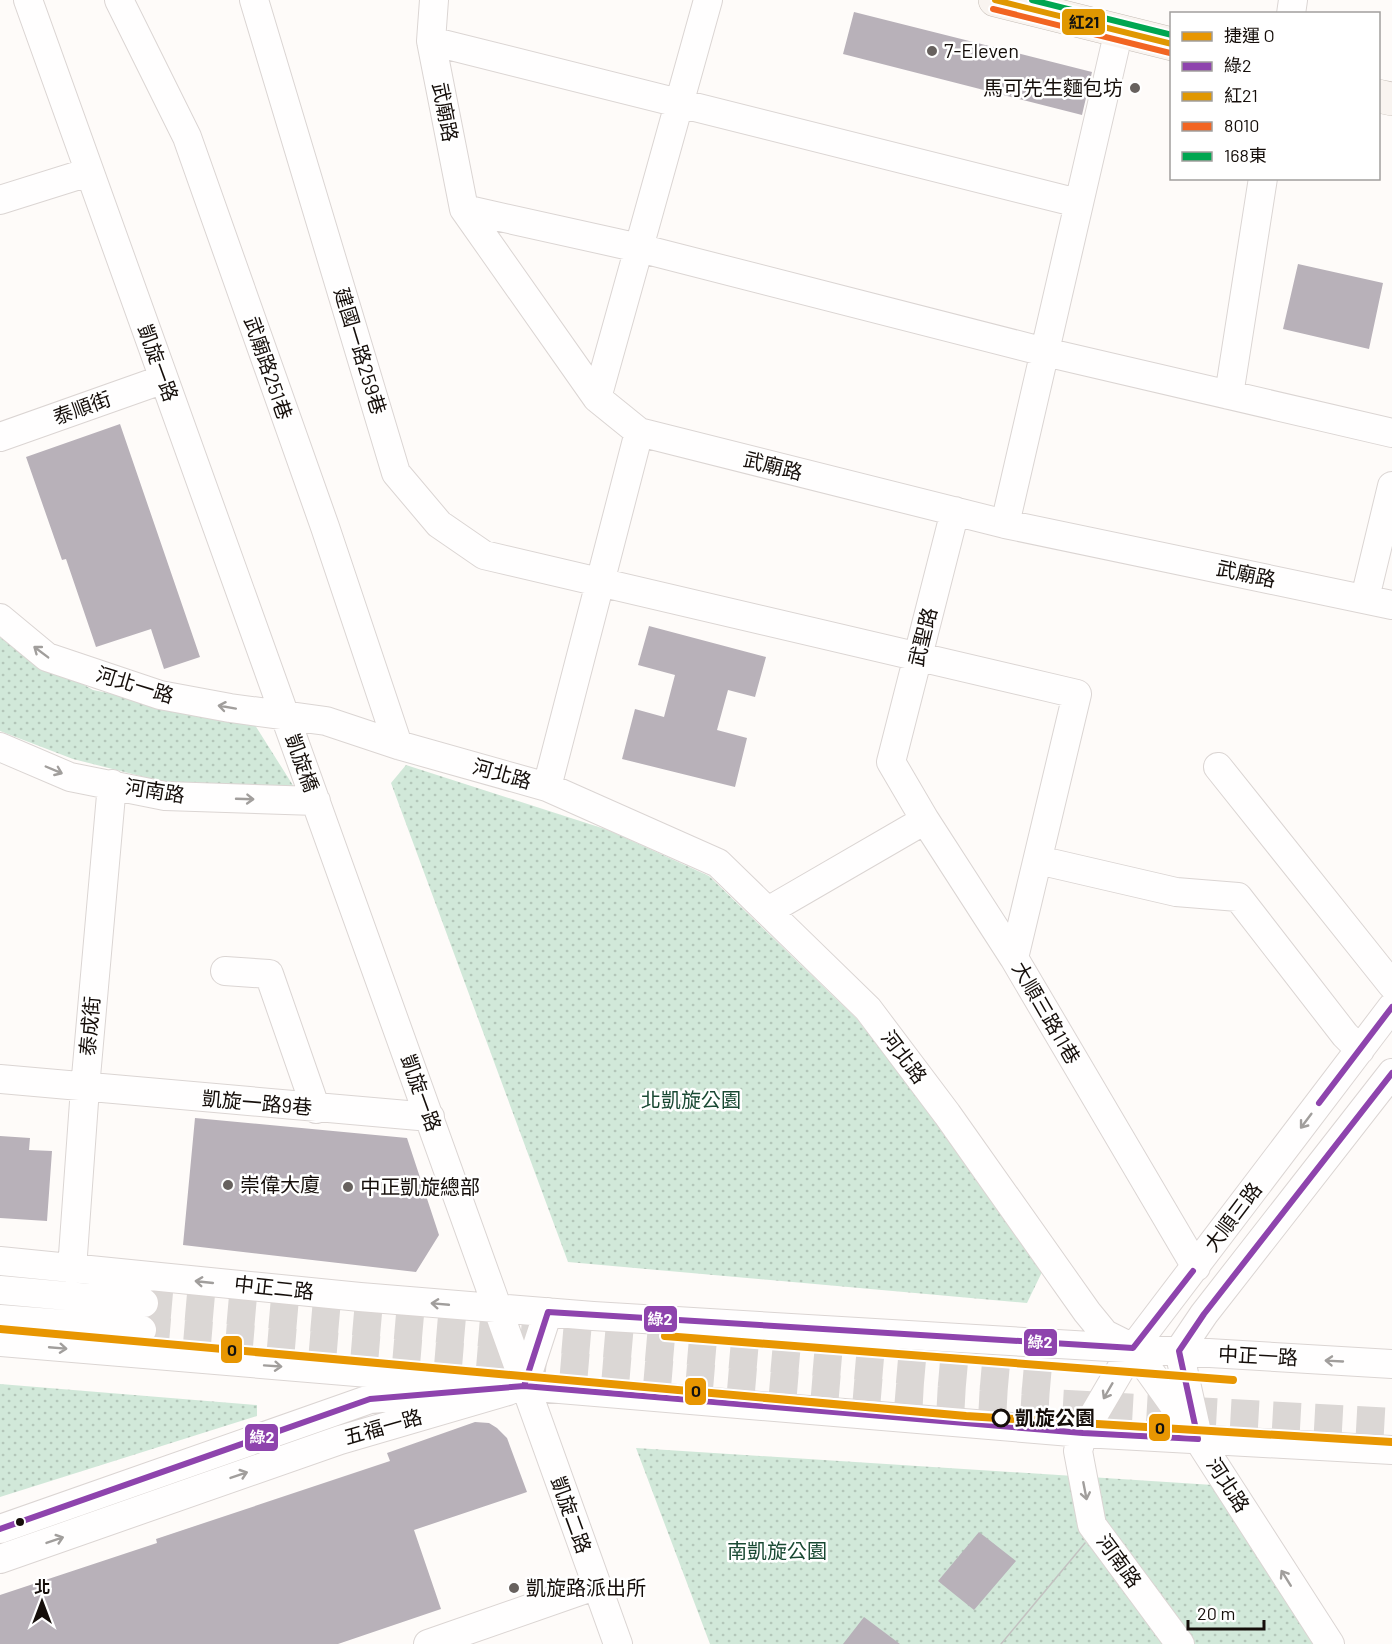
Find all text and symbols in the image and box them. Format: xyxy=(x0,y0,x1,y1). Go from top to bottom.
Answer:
line badge: 紅21 xyxy=(1061,8,1106,36)
text: 紅21 xyxy=(1069,12,1099,31)
legend xyxy=(1170,12,1380,180)
text: 捷運 O xyxy=(1224,24,1275,46)
place label: 7-Eleven xyxy=(944,38,1019,62)
marker: 7-Eleven xyxy=(925,44,939,58)
text: 綠2 xyxy=(1224,54,1252,76)
place label: 馬可先生麵包坊 xyxy=(983,75,1123,99)
street label: 武廟路 xyxy=(428,80,463,144)
marker: 馬可先生麵包坊 xyxy=(1128,81,1142,95)
text: 紅21 xyxy=(1224,84,1258,106)
text: 8010 xyxy=(1224,114,1260,136)
text: 168東 xyxy=(1224,144,1267,166)
street label: 建國一路259巷 xyxy=(330,284,392,417)
street label: 武廟路251巷 xyxy=(240,313,298,422)
street label: 凱旋一路 xyxy=(134,321,184,404)
street label: 泰順街 xyxy=(49,386,114,429)
street label: 武廟路 xyxy=(741,446,805,484)
street label: 武廟路 xyxy=(1214,555,1278,591)
street label: 武聖路 xyxy=(903,605,941,669)
one-way arrow xyxy=(33,646,49,659)
street label: 河北一路 xyxy=(94,661,177,707)
one-way arrow xyxy=(218,702,237,713)
street label: 凱旋橋 xyxy=(281,730,324,795)
street label: 河北路 xyxy=(470,753,534,793)
one-way arrow xyxy=(44,765,62,776)
street label: 河南路 xyxy=(124,773,187,807)
one-way arrow xyxy=(235,793,255,804)
street label: 大順三路11巷 xyxy=(1008,957,1086,1068)
street label: 泰成街 xyxy=(74,995,104,1057)
street label: 河北路 xyxy=(877,1025,932,1088)
street label: 凱旋一路 xyxy=(397,1051,447,1134)
street label: 凱旋一路9巷 xyxy=(201,1085,313,1119)
park label: 北凱旋公園 xyxy=(641,1087,741,1111)
one-way arrow xyxy=(1300,1112,1313,1128)
place label: 崇偉大廈 xyxy=(240,1172,320,1196)
place label: 中正凱旋總部 xyxy=(360,1174,480,1198)
street label: 大順三路 xyxy=(1199,1177,1266,1256)
marker: 崇偉大廈 xyxy=(221,1178,235,1192)
marker: 中正凱旋總部 xyxy=(341,1180,355,1194)
street label: 中正二路 xyxy=(233,1271,315,1303)
one-way arrow xyxy=(195,1276,214,1287)
one-way arrow xyxy=(431,1298,450,1309)
line badge: 綠2 xyxy=(643,1305,678,1333)
text: 綠2 xyxy=(648,1309,673,1328)
line badge: 綠2 xyxy=(1023,1328,1058,1357)
text: 綠2 xyxy=(1028,1332,1053,1351)
line badge: O xyxy=(220,1335,243,1364)
text: O xyxy=(227,1340,237,1359)
street label: 中正一路 xyxy=(1217,1341,1299,1369)
one-way arrow xyxy=(48,1343,68,1354)
one-way arrow xyxy=(1324,1355,1344,1366)
one-way arrow xyxy=(263,1361,283,1372)
line badge: O xyxy=(684,1377,707,1406)
text: O xyxy=(691,1381,701,1400)
one-way arrow xyxy=(1102,1382,1114,1399)
street label: 五福一路 xyxy=(341,1403,424,1449)
place label: 凱旋公園 xyxy=(1015,1405,1095,1429)
marker: 凱旋公園 xyxy=(992,1409,1010,1427)
line badge: O xyxy=(1148,1413,1171,1442)
text: O xyxy=(1155,1418,1165,1437)
line badge: 綠2 xyxy=(244,1423,279,1452)
text: 綠2 xyxy=(250,1427,275,1446)
street label: 河北路 xyxy=(1202,1453,1255,1516)
one-way arrow xyxy=(229,1469,248,1480)
street label: 凱旋二路 xyxy=(547,1473,597,1556)
one-way arrow xyxy=(1080,1480,1091,1500)
unlabelled marker xyxy=(14,1516,26,1528)
street label: 河南路 xyxy=(1092,1529,1147,1592)
one-way arrow xyxy=(45,1533,64,1544)
park label: 南凱旋公園 xyxy=(727,1538,827,1562)
one-way arrow xyxy=(1279,1570,1291,1587)
north arrow xyxy=(12,1572,72,1632)
place label: 凱旋路派出所 xyxy=(526,1575,646,1599)
text: 北 xyxy=(34,1577,50,1596)
marker: 凱旋路派出所 xyxy=(507,1581,521,1595)
scale bar xyxy=(1188,1593,1264,1631)
text: 20 m xyxy=(1197,1602,1235,1624)

